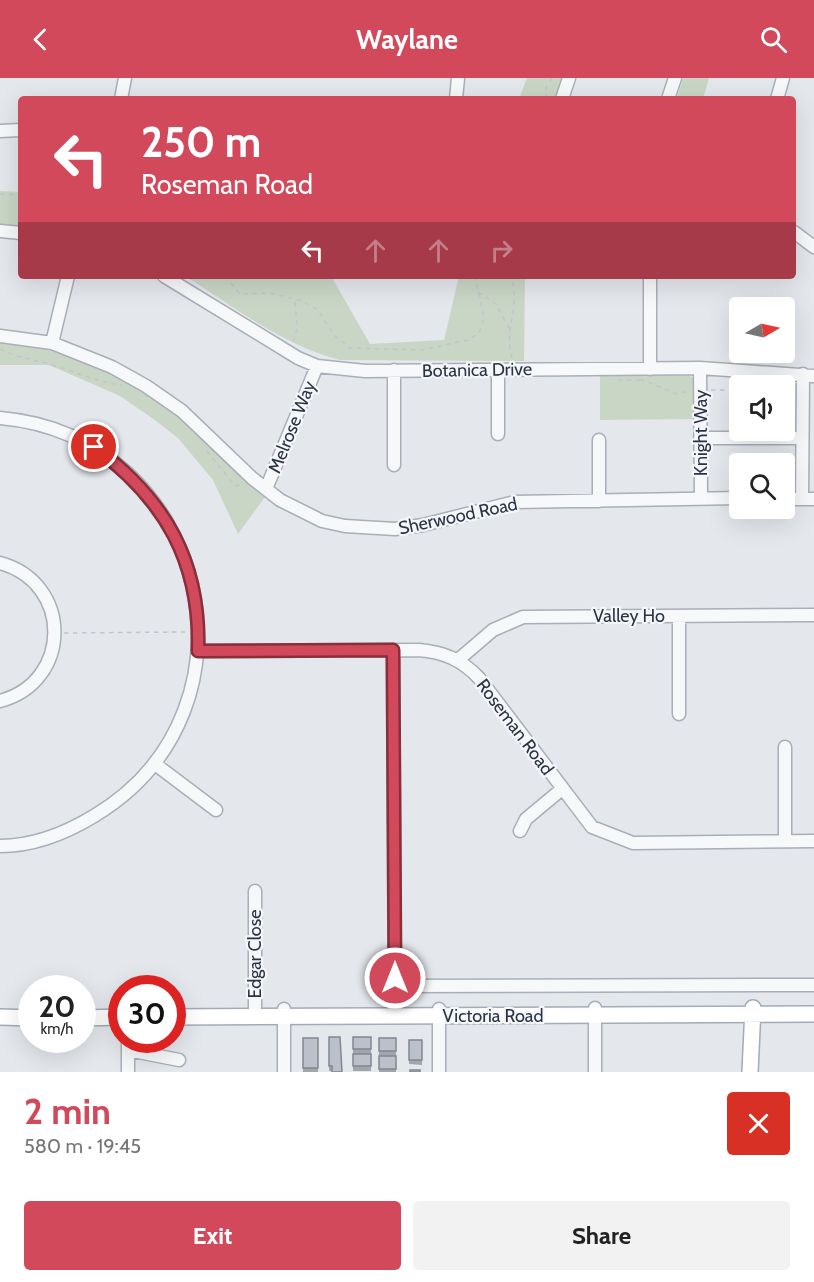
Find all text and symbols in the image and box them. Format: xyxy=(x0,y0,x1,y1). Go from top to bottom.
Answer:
icon: back xyxy=(24,23,57,56)
text: Waylane xyxy=(356,23,458,56)
icon: search xyxy=(757,23,790,56)
text: 250 m xyxy=(141,116,261,168)
icon: left xyxy=(42,120,120,198)
text: Roseman Road xyxy=(141,168,313,201)
icon: left xyxy=(296,234,329,267)
icon: ahead xyxy=(359,234,392,267)
icon: ahead xyxy=(422,234,455,267)
icon: right xyxy=(485,234,518,267)
north arrow xyxy=(729,297,795,363)
map controls xyxy=(729,297,795,519)
street label: Botanica Drive xyxy=(422,358,532,382)
button: sound xyxy=(729,375,795,441)
street label: Melrose Way xyxy=(264,378,320,476)
street label: Knight Way xyxy=(690,390,712,476)
pin xyxy=(68,421,119,472)
icon: arrive xyxy=(77,430,110,463)
button: search xyxy=(729,453,795,519)
street label: Sherwood Road xyxy=(397,493,519,539)
street label: Valley Ho xyxy=(593,605,665,627)
street label: Roseman Road xyxy=(472,675,558,779)
street label: Edgar Close xyxy=(244,910,266,998)
position arrow xyxy=(363,946,427,1010)
speed limit sign: 30 xyxy=(108,975,186,1053)
text: 20 xyxy=(38,988,76,1025)
street label: Victoria Road xyxy=(443,1005,543,1027)
text: km/h xyxy=(41,1020,73,1038)
text: 2 min xyxy=(24,1089,111,1133)
button: close xyxy=(727,1092,790,1155)
text: 580 m · 19:45 xyxy=(24,1134,141,1158)
button: Exit xyxy=(24,1201,401,1270)
button: Share xyxy=(413,1201,790,1270)

